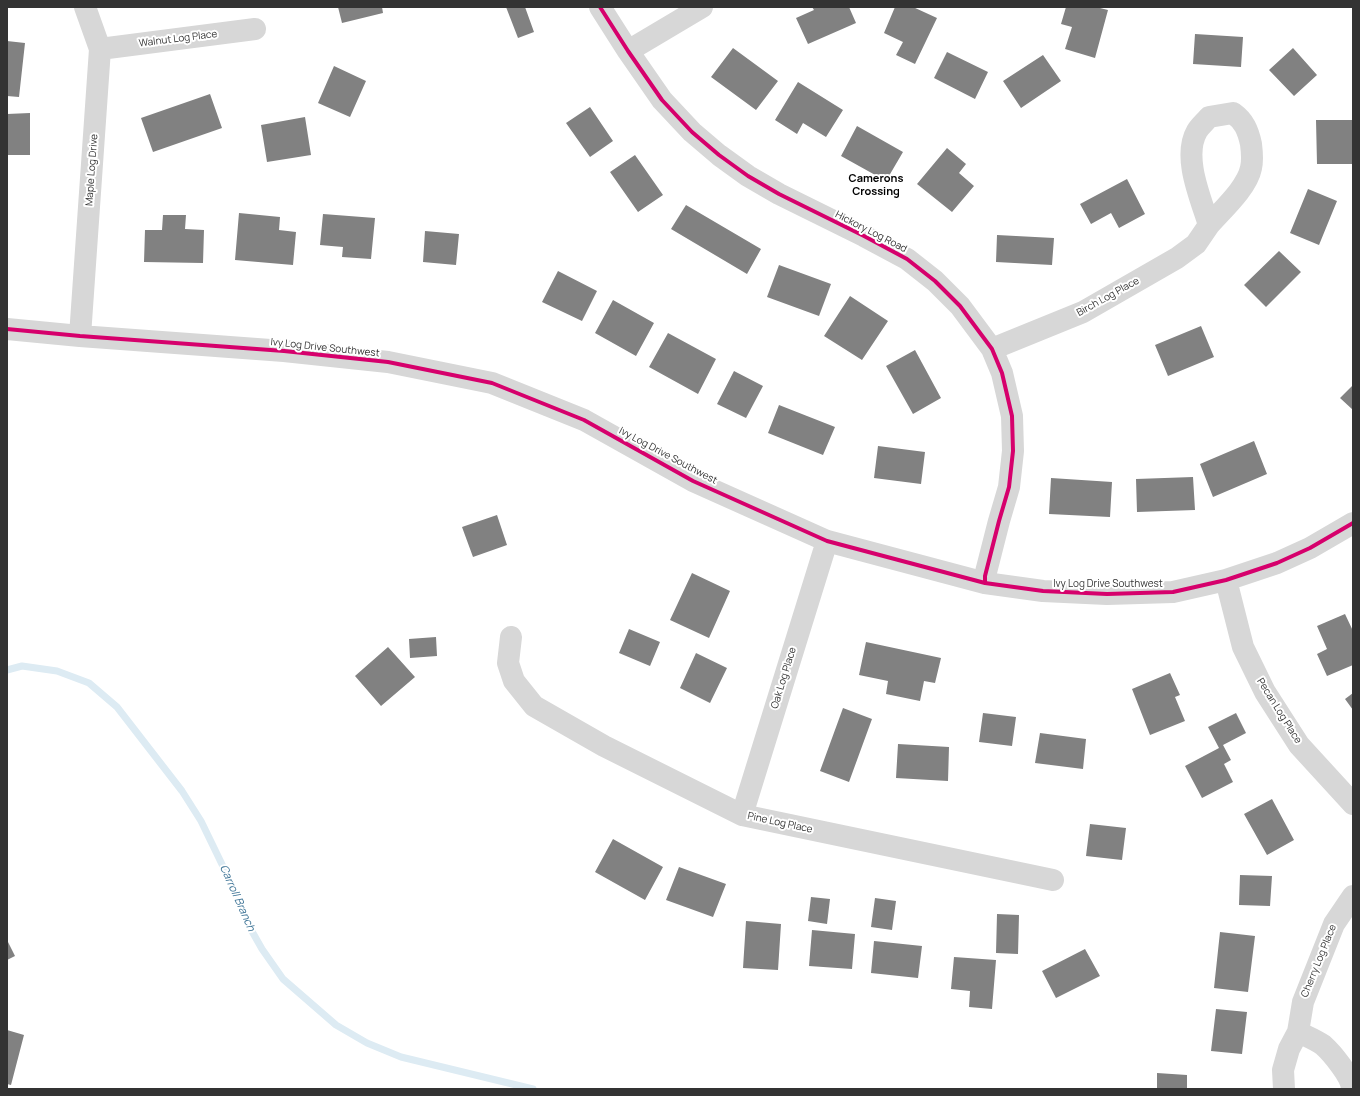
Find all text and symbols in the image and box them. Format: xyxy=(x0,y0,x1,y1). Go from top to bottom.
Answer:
street label: Walnut Log Place xyxy=(138,28,218,50)
street label: Maple Log Drive xyxy=(83,133,101,207)
district label: Camerons Crossing xyxy=(849,172,903,198)
street label: Hickory Log Road xyxy=(833,209,909,255)
street label: Birch Log Place xyxy=(1075,275,1141,319)
street label: Ivy Log Drive Southwest xyxy=(270,336,380,360)
street label: Ivy Log Drive Southwest xyxy=(617,425,719,487)
street label: Ivy Log Drive Southwest xyxy=(1053,578,1163,590)
street label: Oak Log Place xyxy=(769,646,799,710)
street label: Pecan Log Place xyxy=(1254,676,1304,746)
street label: Pine Log Place xyxy=(746,810,814,836)
water label: Carroll Branch xyxy=(216,863,258,933)
street label: Cherry Log Place xyxy=(1299,923,1339,999)

